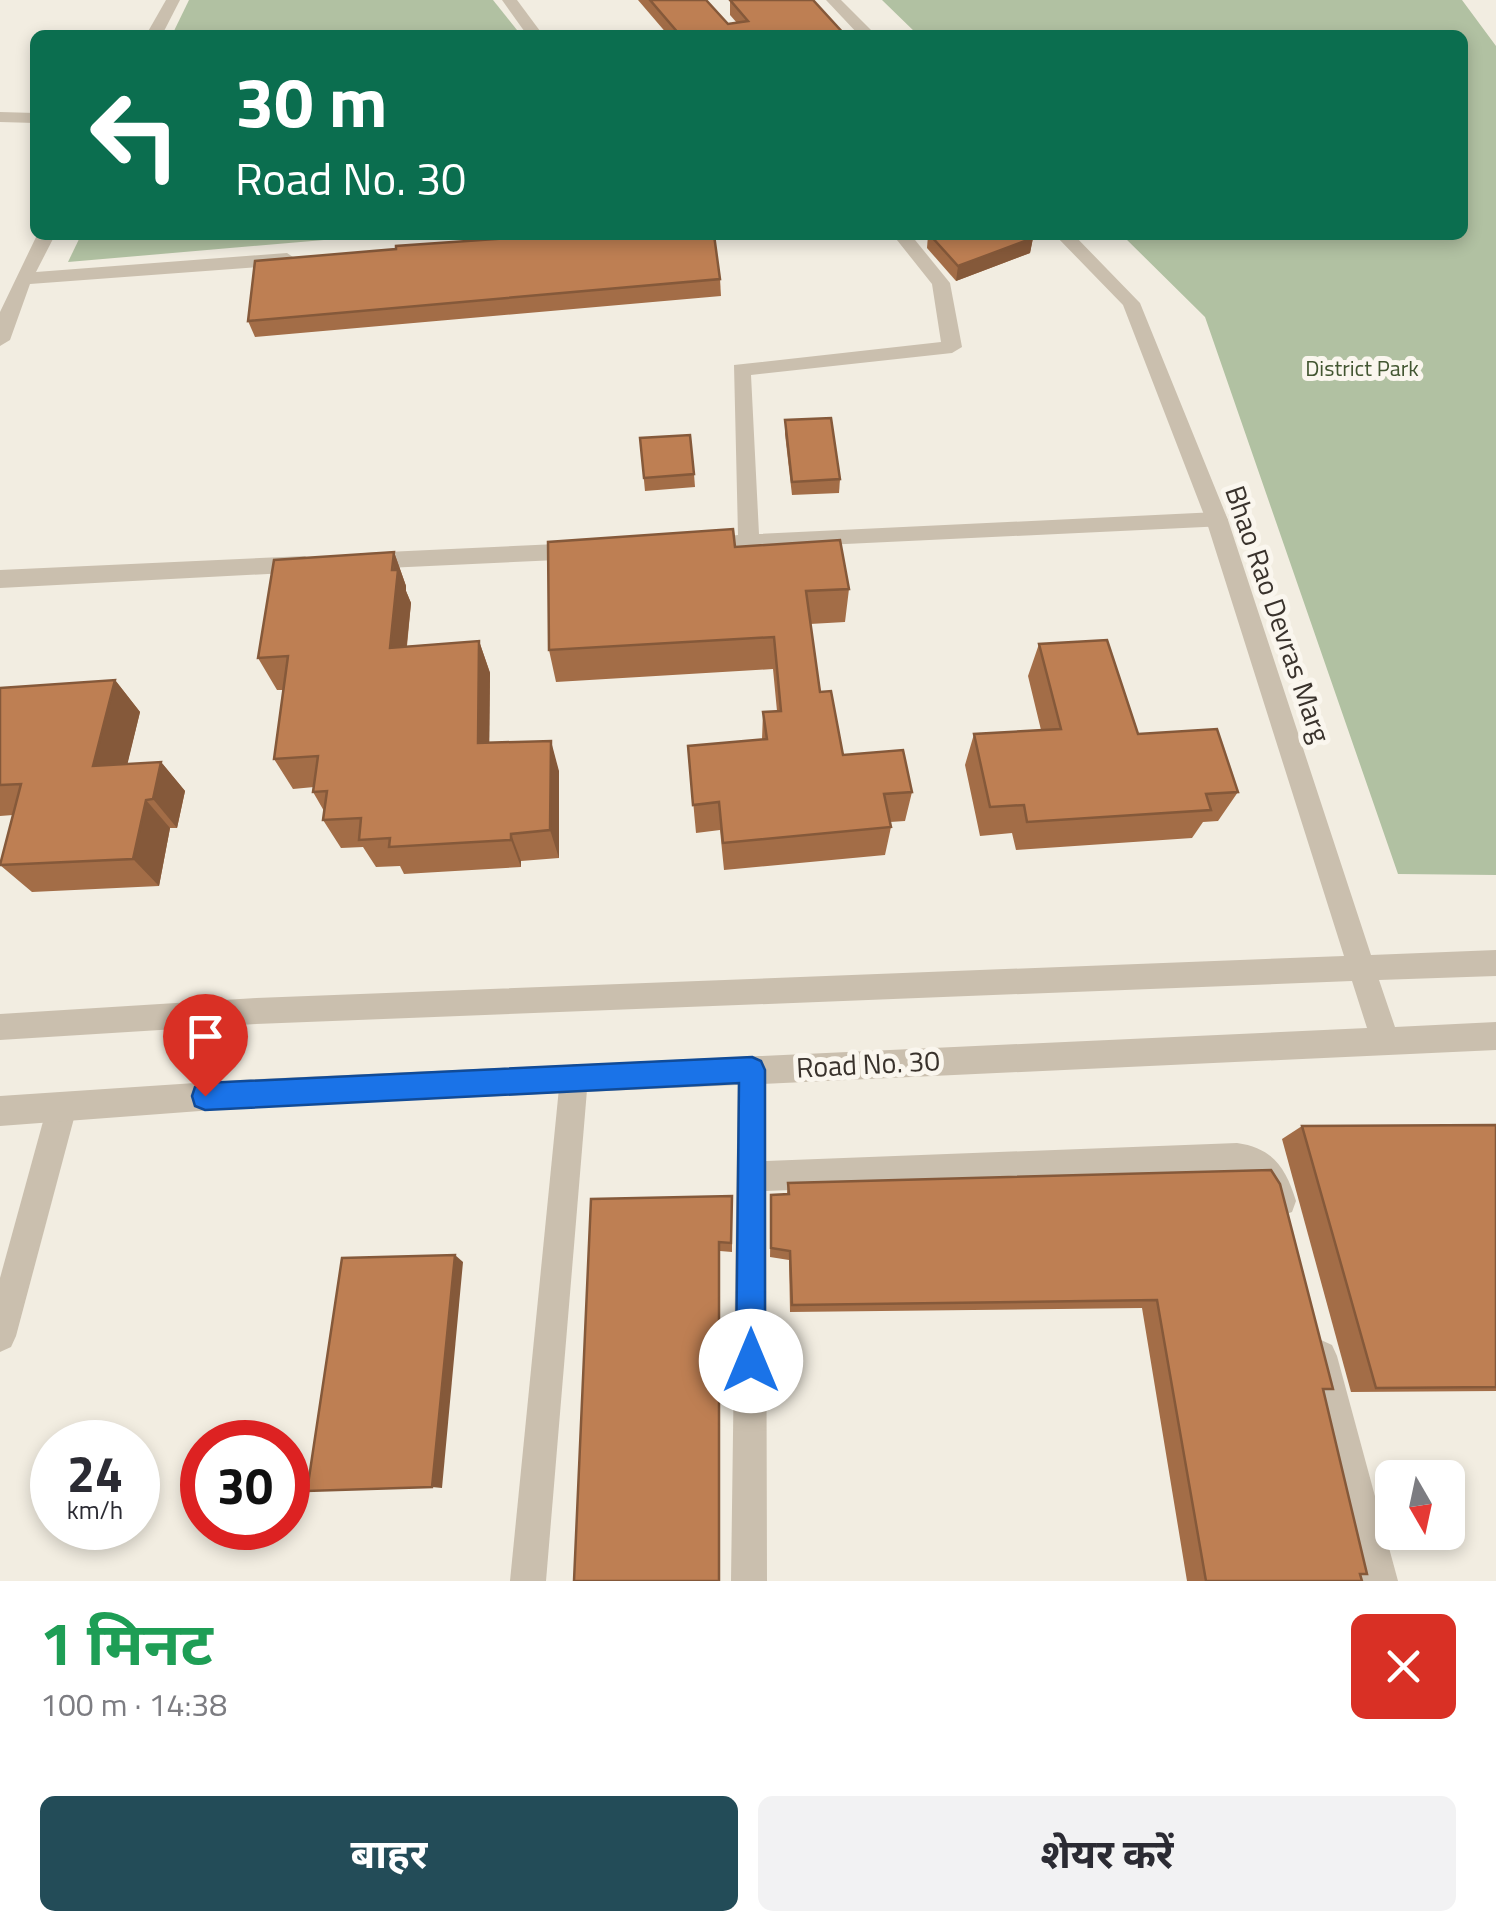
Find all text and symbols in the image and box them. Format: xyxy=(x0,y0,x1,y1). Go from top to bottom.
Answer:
text: 30 m xyxy=(235,48,388,154)
icon: left xyxy=(70,70,200,200)
text: Road No. 30 xyxy=(235,144,466,212)
park label: District Park xyxy=(1305,351,1419,385)
street label: Bhao Rao Devras Marg xyxy=(1214,480,1343,748)
pin xyxy=(163,994,248,1097)
icon: arrive xyxy=(178,1009,233,1064)
street label: Road No. 30 xyxy=(795,1038,941,1089)
position arrow xyxy=(699,1309,803,1413)
speed limit sign: 30 xyxy=(180,1420,310,1550)
text: 24 xyxy=(67,1435,123,1511)
north arrow xyxy=(1375,1460,1465,1550)
map controls xyxy=(1375,1460,1465,1550)
text: km/h xyxy=(67,1491,123,1529)
text: 1 मिनट xyxy=(40,1597,213,1688)
button: close xyxy=(1351,1614,1456,1719)
text: 100 m · 14:38 xyxy=(40,1680,227,1728)
button: बाहर xyxy=(40,1796,738,1911)
button: शेयर करें xyxy=(758,1796,1456,1911)

